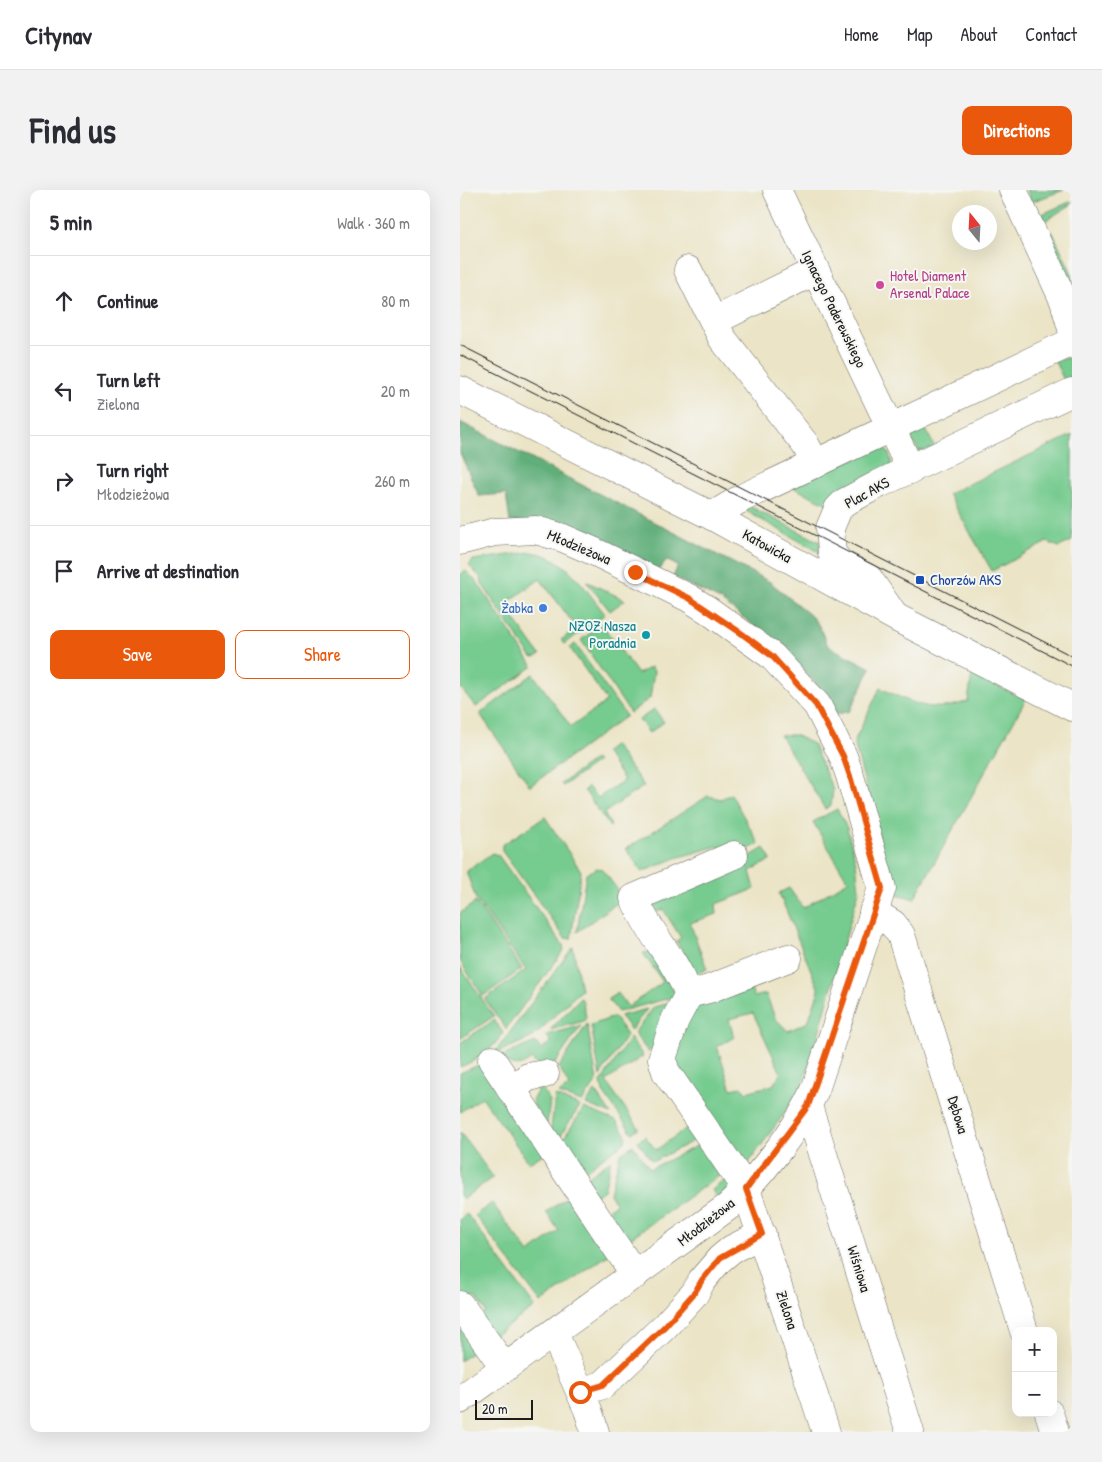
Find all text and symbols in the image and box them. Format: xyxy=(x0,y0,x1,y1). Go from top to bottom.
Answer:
text: Citynav xyxy=(25,19,92,51)
text: Home xyxy=(844,22,879,47)
text: Map xyxy=(907,22,932,47)
text: About xyxy=(960,22,997,47)
text: Contact xyxy=(1025,22,1077,47)
button: Directions xyxy=(962,106,1072,155)
text: Find us xyxy=(30,107,116,154)
north arrow xyxy=(952,205,997,250)
text: 5 min xyxy=(50,208,92,237)
text: Walk · 360 m xyxy=(337,212,410,234)
street label: Ignacego Paderewskiego xyxy=(797,246,872,371)
place label: Hotel Diament Arsenal Palace xyxy=(890,265,970,303)
marker: Hotel Diament Arsenal Palace xyxy=(874,279,886,291)
icon: ahead xyxy=(50,287,78,315)
text: Continue xyxy=(97,288,158,314)
text: 80 m xyxy=(381,290,410,312)
text: Turn left xyxy=(97,367,160,393)
icon: left xyxy=(50,377,78,405)
text: 20 m xyxy=(381,380,410,402)
text: Zielona xyxy=(97,393,139,415)
text: Turn right xyxy=(97,457,168,483)
icon: right xyxy=(50,467,78,495)
text: 260 m xyxy=(374,470,410,492)
street label: Plac AKS xyxy=(840,472,893,513)
text: Młodzieżowa xyxy=(97,483,169,505)
street label: Katowicka xyxy=(739,523,796,568)
street label: Młodzieżowa xyxy=(544,524,615,569)
icon: arrive xyxy=(50,557,78,585)
text: Arrive at destination xyxy=(97,558,239,584)
route end xyxy=(624,561,647,584)
place label: Chorzów AKS xyxy=(930,569,1001,590)
marker: Chorzów AKS xyxy=(914,574,926,586)
place label: Żabka xyxy=(501,597,533,618)
marker: Żabka xyxy=(537,602,549,614)
place label: NZOZ Nasza Poradnia xyxy=(569,615,636,653)
marker: NZOZ Nasza Poradnia xyxy=(640,629,652,641)
button: Save xyxy=(50,630,225,679)
button: Share xyxy=(235,630,410,679)
street label: Dębowa xyxy=(943,1094,974,1136)
street label: Młodzieżowa xyxy=(673,1192,739,1251)
street label: Wiśniowa xyxy=(843,1243,876,1295)
street label: Zielona xyxy=(771,1288,804,1332)
map controls xyxy=(1012,1327,1057,1417)
button: + xyxy=(1012,1327,1057,1372)
button: − xyxy=(1012,1372,1057,1417)
route start xyxy=(569,1381,592,1404)
scale bar xyxy=(475,1397,532,1420)
text: 20 m xyxy=(482,1399,508,1418)

